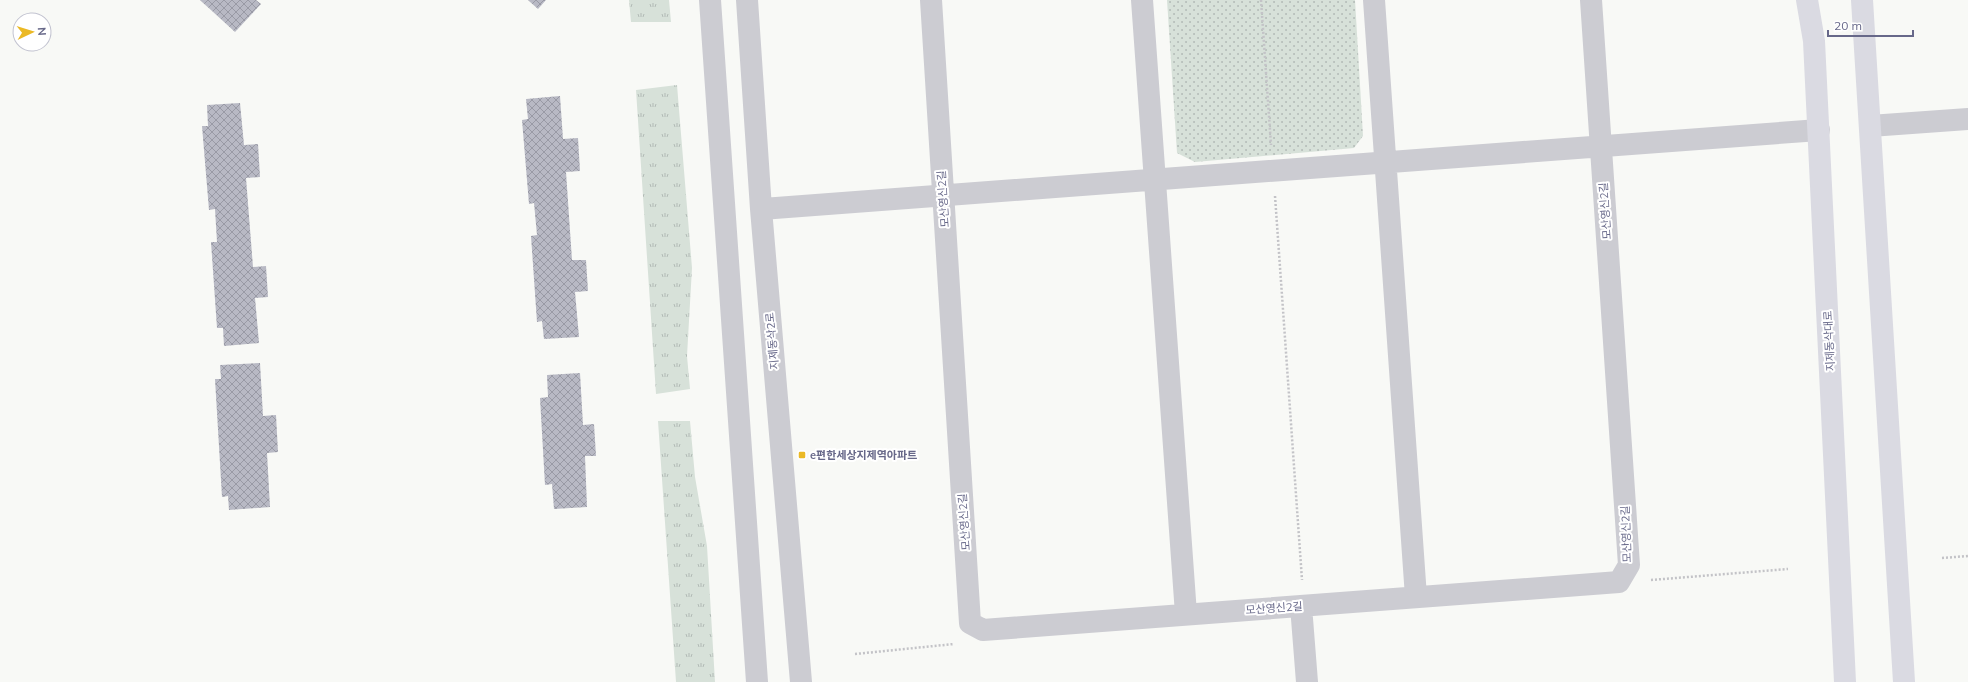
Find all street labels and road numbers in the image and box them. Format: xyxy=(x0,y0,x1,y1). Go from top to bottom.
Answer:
street label: 모산영신2길 xyxy=(934,170,952,228)
street label: 모산영신2길 xyxy=(1596,182,1614,240)
street label: 지제동삭대로 xyxy=(1820,310,1838,372)
street label: 지제동삭2로 xyxy=(763,312,781,370)
street label: 모산영신2길 xyxy=(955,493,973,551)
street label: 모산영신2길 xyxy=(1618,505,1634,563)
street label: 모산영신2길 xyxy=(1245,599,1303,617)

